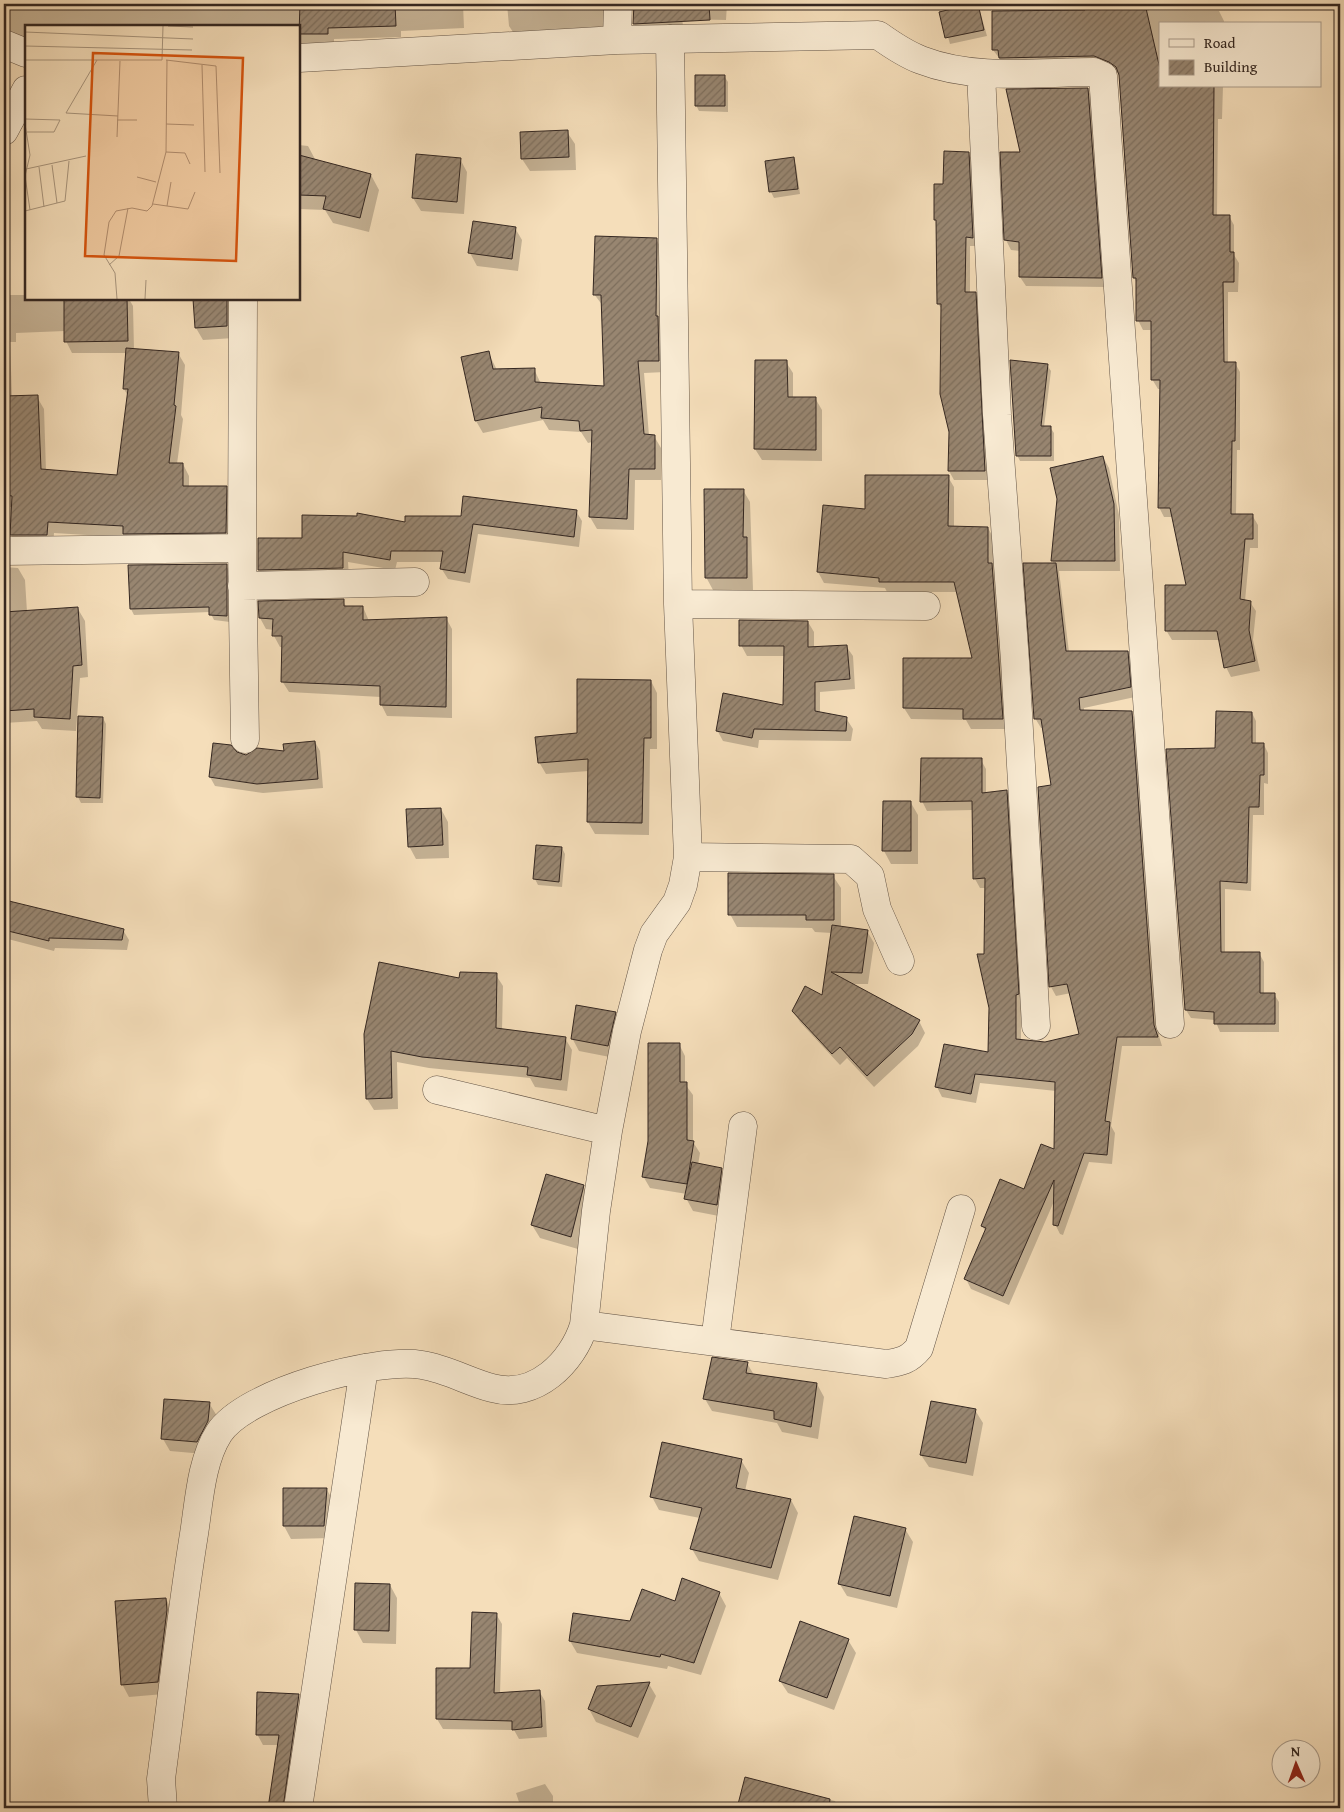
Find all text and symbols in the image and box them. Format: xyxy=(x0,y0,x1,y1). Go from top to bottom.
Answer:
legend xyxy=(1159,22,1322,88)
inset map xyxy=(25,25,300,300)
text: Road xyxy=(1204,32,1235,53)
text: Building xyxy=(1204,56,1258,77)
north arrow xyxy=(1272,1740,1322,1790)
text: N xyxy=(1291,1741,1301,1761)

